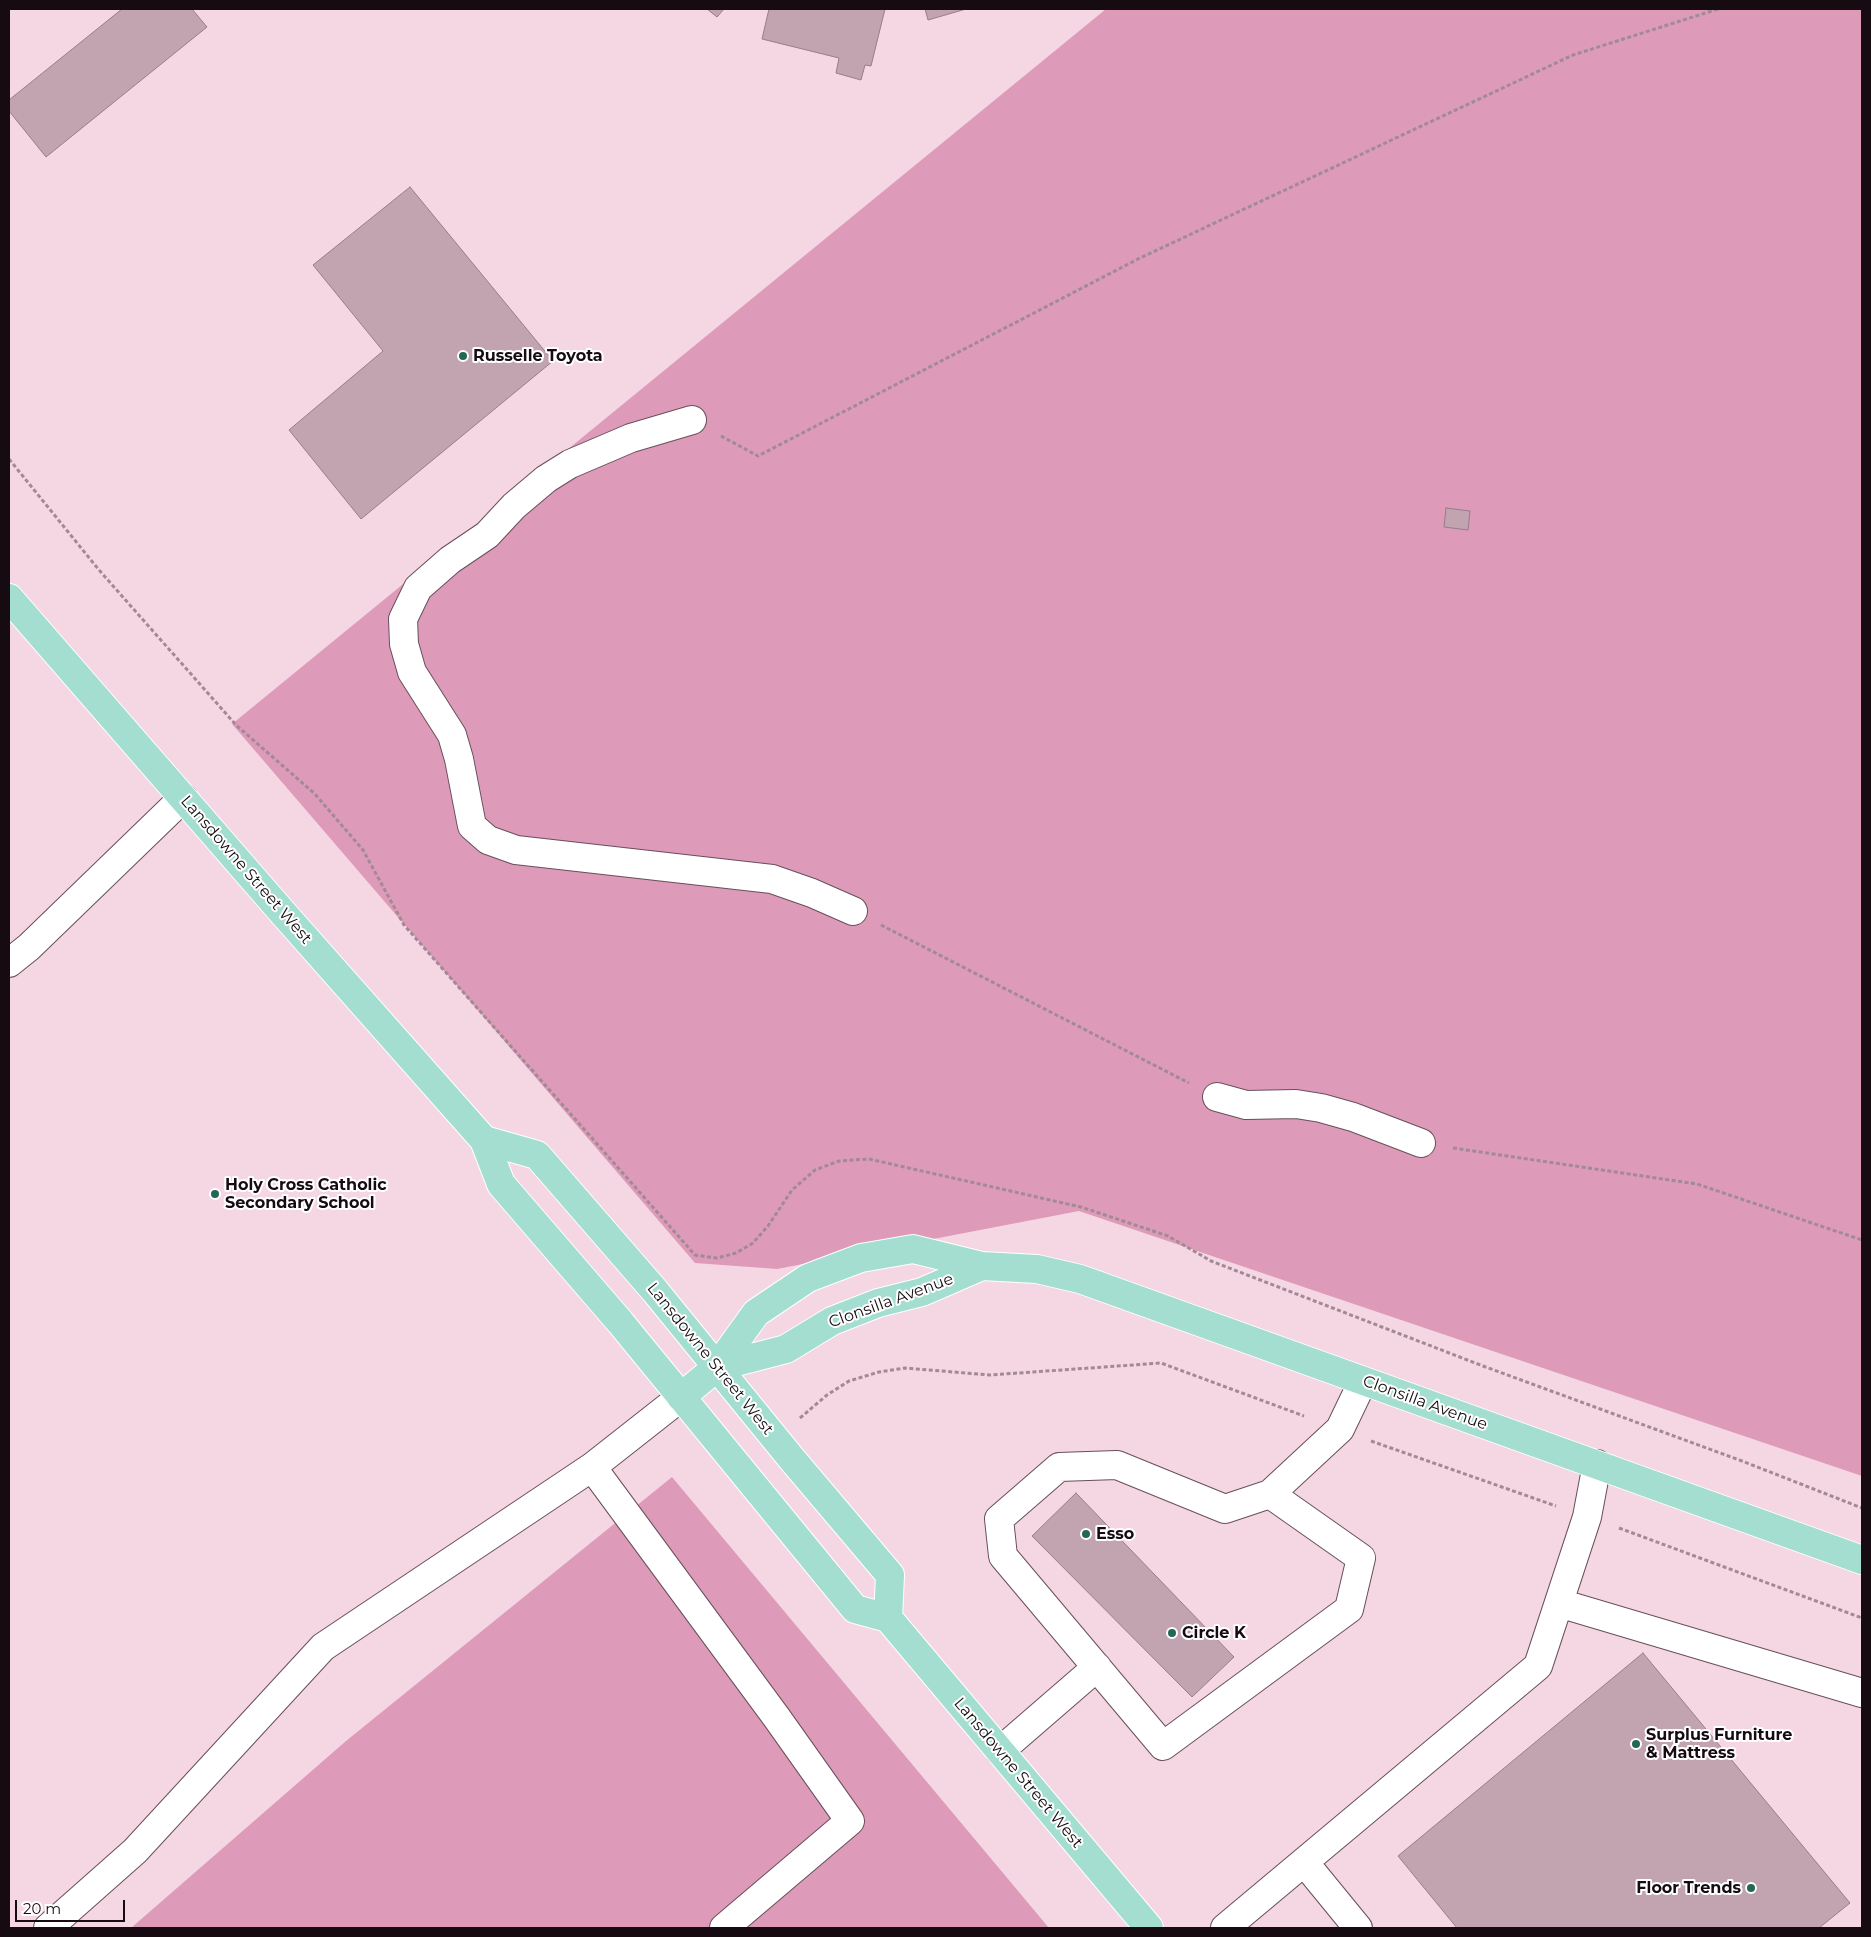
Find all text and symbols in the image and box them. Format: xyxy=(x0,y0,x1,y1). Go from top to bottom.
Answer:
place label: Russelle Toyota xyxy=(473,346,603,366)
marker: Russelle Toyota xyxy=(457,350,469,362)
street label: Lansdowne Street West xyxy=(176,792,316,948)
place label: Holy Cross Catholic Secondary School xyxy=(225,1175,387,1213)
marker: Holy Cross Catholic Secondary School xyxy=(209,1188,221,1200)
street label: Clonsilla Avenue xyxy=(826,1270,956,1332)
street label: Lansdowne Street West xyxy=(643,1279,777,1439)
street label: Clonsilla Avenue xyxy=(1360,1372,1490,1434)
place label: Esso xyxy=(1096,1524,1134,1544)
marker: Esso xyxy=(1080,1528,1092,1540)
place label: Circle K xyxy=(1182,1623,1246,1643)
marker: Circle K xyxy=(1166,1627,1178,1639)
street label: Lansdowne Street West xyxy=(949,1694,1087,1852)
place label: Surplus Furniture & Mattress xyxy=(1646,1725,1792,1763)
marker: Surplus Furniture & Mattress xyxy=(1630,1738,1642,1750)
place label: Floor Trends xyxy=(1636,1878,1741,1898)
marker: Floor Trends xyxy=(1745,1882,1757,1894)
scale bar xyxy=(18,1890,128,1922)
text: 20 m xyxy=(23,1899,61,1918)

